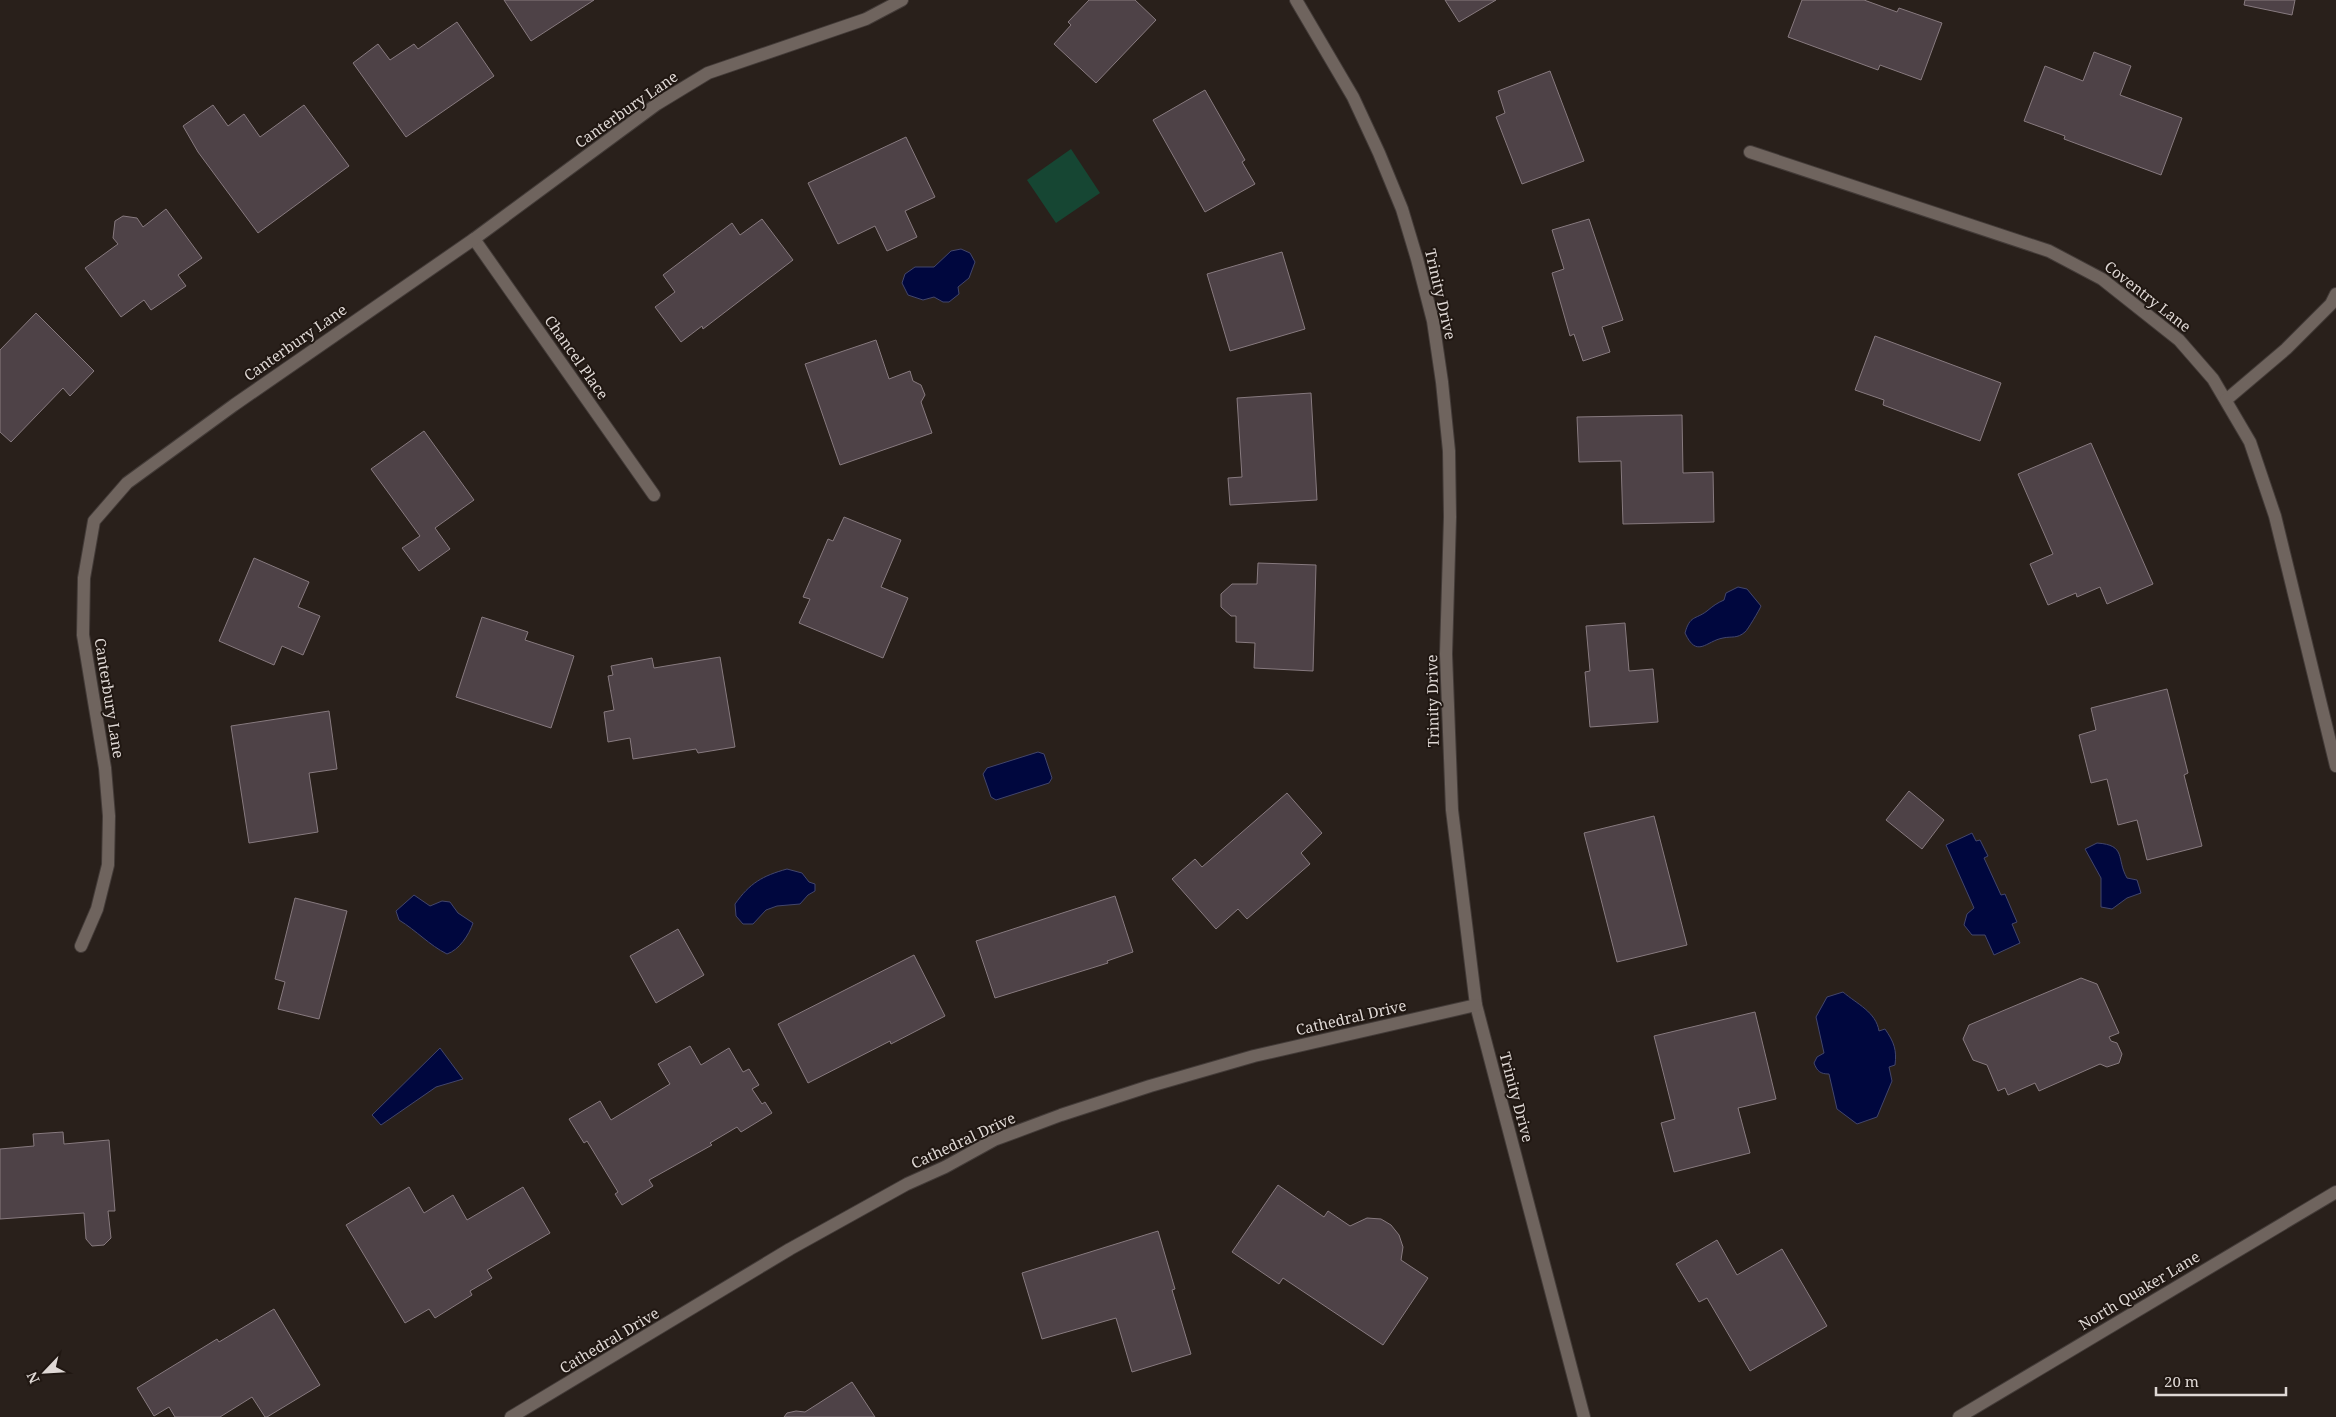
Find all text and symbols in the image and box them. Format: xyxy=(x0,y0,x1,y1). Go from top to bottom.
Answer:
street label: Canterbury Lane xyxy=(571,66,681,152)
street label: Trinity Drive xyxy=(1421,247,1461,341)
street label: Coventry Lane xyxy=(2101,256,2195,336)
street label: Canterbury Lane xyxy=(240,299,350,385)
street label: Chancel Place xyxy=(541,311,613,403)
street label: Canterbury Lane xyxy=(91,636,129,760)
street label: Trinity Drive xyxy=(1421,654,1443,748)
street label: Cathedral Drive xyxy=(1294,995,1408,1039)
street label: Trinity Drive xyxy=(1495,1050,1539,1144)
street label: Cathedral Drive xyxy=(908,1107,1018,1173)
street label: North Quaker Lane xyxy=(2075,1246,2203,1334)
street label: Cathedral Drive xyxy=(555,1302,663,1378)
north arrow xyxy=(20,1347,70,1397)
scale bar xyxy=(2156,1364,2286,1396)
text: N xyxy=(22,1369,44,1387)
text: 20 m xyxy=(2164,1371,2199,1391)

